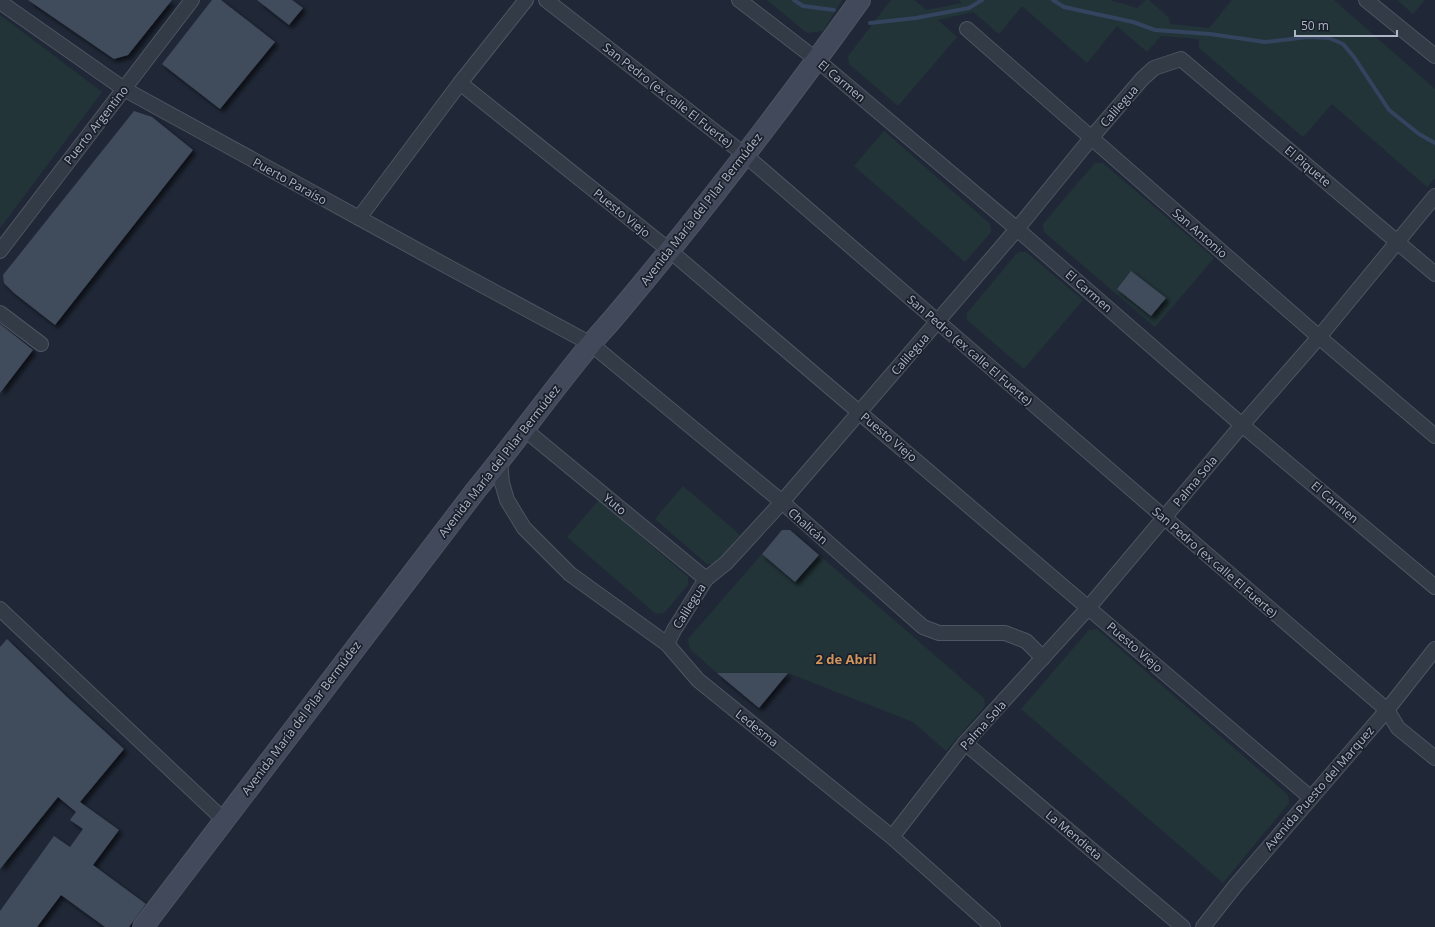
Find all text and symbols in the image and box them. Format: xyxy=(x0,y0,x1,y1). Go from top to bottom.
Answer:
scale bar xyxy=(1295,12,1397,38)
text: 50 m xyxy=(1301,17,1329,34)
street label: San Pedro (ex calle El Fuerte) xyxy=(599,39,737,151)
street label: El Carmen xyxy=(815,56,869,106)
street label: Calilegua xyxy=(1096,81,1142,131)
street label: Puerto Argentino xyxy=(60,82,132,168)
street label: Avenida María del Pilar Bermúdez xyxy=(636,129,766,289)
street label: El Piquete xyxy=(1281,142,1335,191)
street label: Puerto Paraíso xyxy=(250,154,330,208)
street label: Puesto Viejo xyxy=(590,185,654,241)
street label: San Antonio xyxy=(1169,204,1231,262)
street label: El Carmen xyxy=(1062,266,1116,316)
street label: San Pedro (ex calle El Fuerte) xyxy=(904,291,1037,409)
street label: Calilegua xyxy=(887,329,933,379)
street label: Avenida María del Pilar Bermúdez xyxy=(434,381,564,541)
street label: Puesto Viejo xyxy=(857,408,921,466)
street label: Palma Sola xyxy=(1169,452,1221,510)
street label: El Carmen xyxy=(1308,477,1362,527)
street label: Yuto xyxy=(600,489,630,519)
street label: San Pedro (ex calle El Fuerte) xyxy=(1149,503,1282,621)
street label: Chalicán xyxy=(785,504,831,548)
street label: Calilegua xyxy=(668,580,710,632)
street label: Puesto Viejo xyxy=(1103,618,1167,676)
street label: Avenida María del Pilar Bermúdez xyxy=(237,637,365,798)
district label: 2 de Abril xyxy=(815,650,877,668)
street label: Palma Sola xyxy=(956,697,1010,753)
street label: Ledesma xyxy=(732,705,782,751)
street label: Avenida Puesto del Marquez xyxy=(1260,722,1378,854)
street label: La Mendieta xyxy=(1042,806,1106,864)

